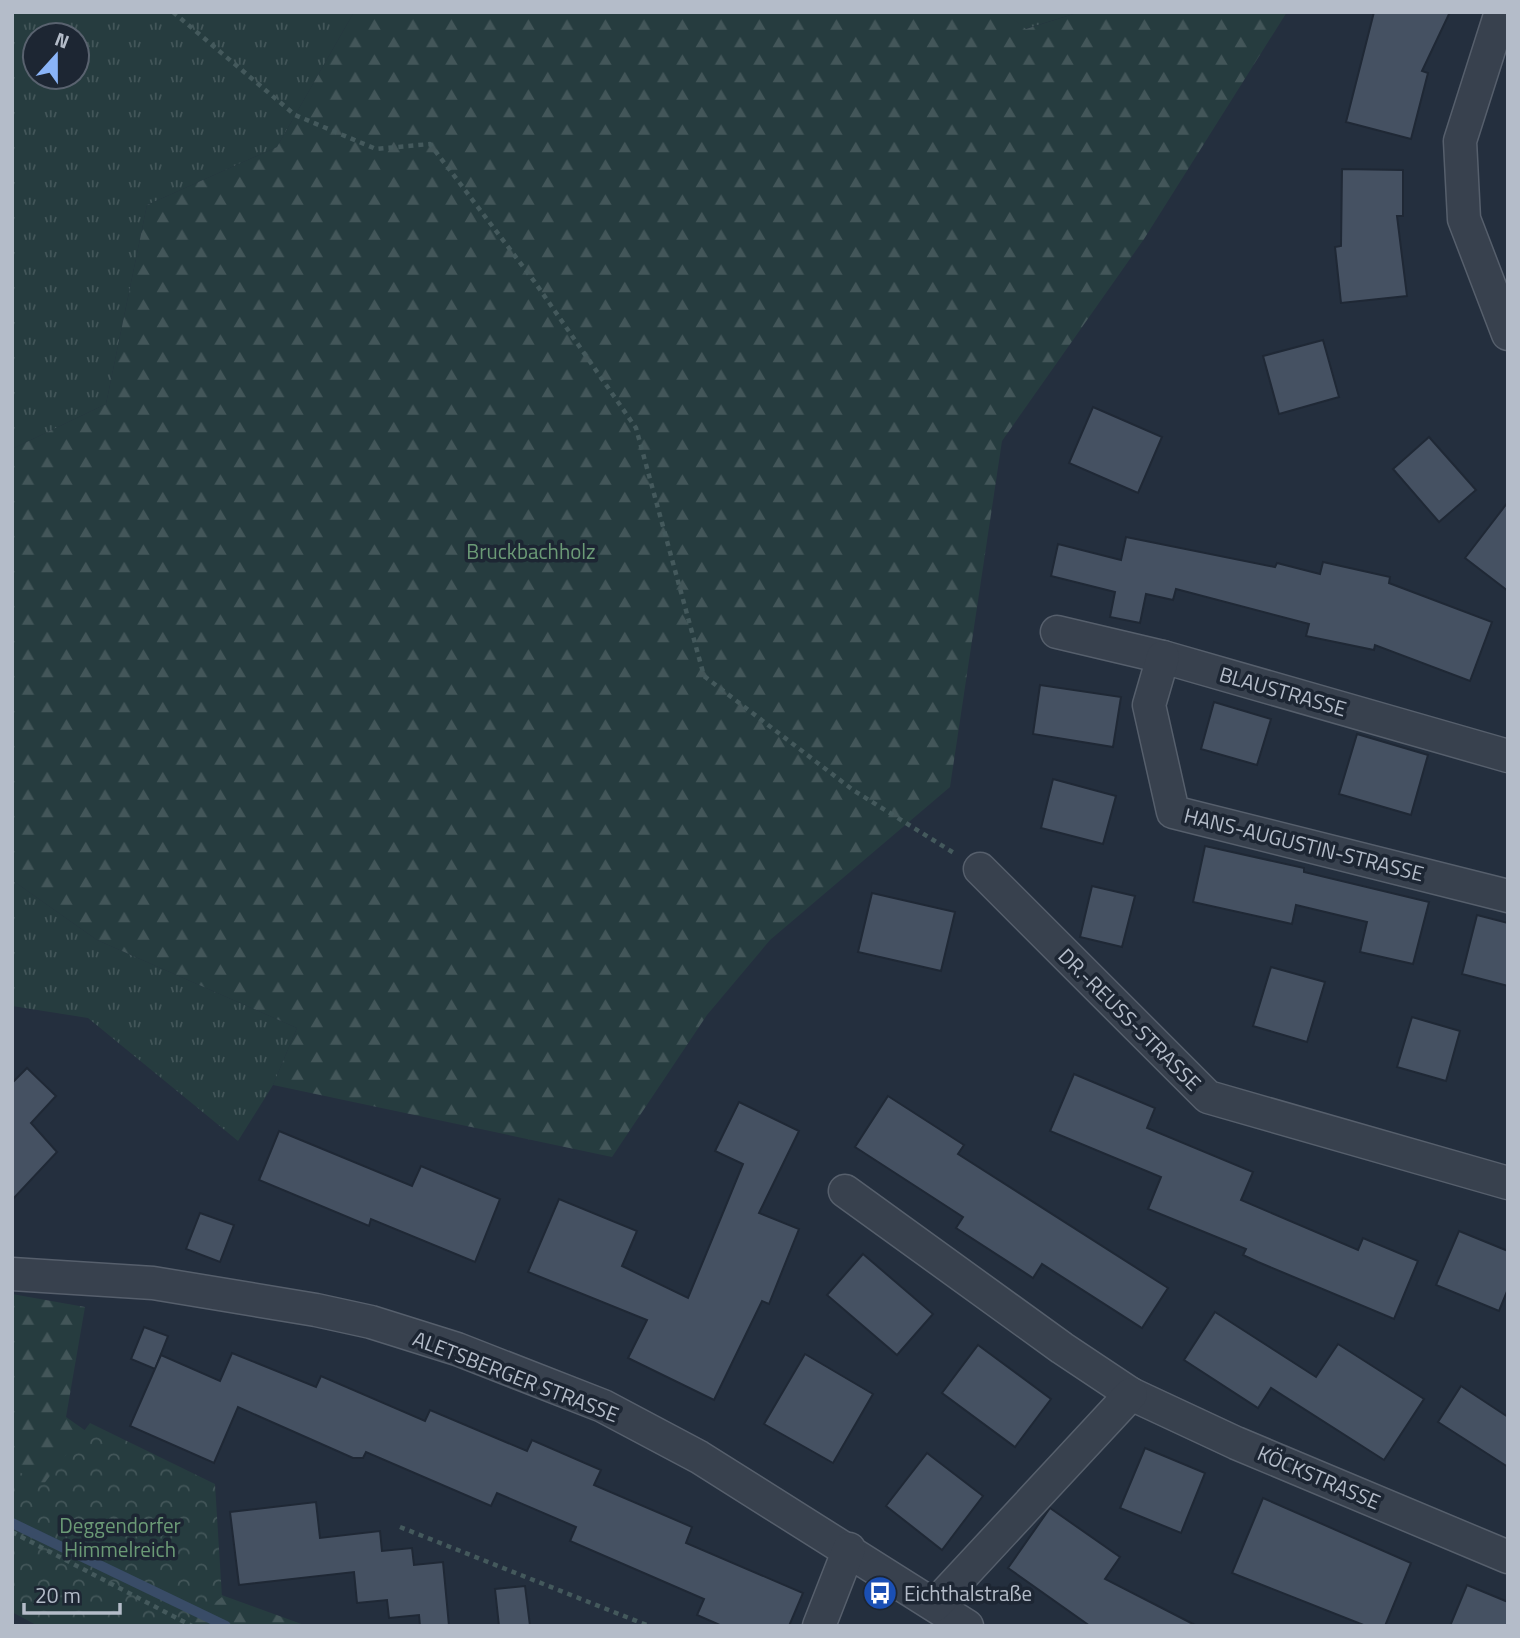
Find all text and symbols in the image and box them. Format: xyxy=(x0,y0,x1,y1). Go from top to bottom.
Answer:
north arrow xyxy=(21,21,91,91)
text: N xyxy=(51,24,74,56)
park label: Bruckbachholz xyxy=(466,535,596,567)
street label: BLAUSTRASSE xyxy=(1216,658,1350,724)
street label: HANS-AUGUSTIN-STRASSE xyxy=(1181,799,1427,889)
street label: DR.-REUSS-STRASSE xyxy=(1051,940,1209,1098)
street label: ALETSBERGER STRASSE xyxy=(408,1322,624,1430)
street label: KÖCKSTRASSE xyxy=(1253,1437,1385,1517)
park label: Deggendorfer Himmelreich xyxy=(59,1509,181,1565)
scale bar xyxy=(24,1572,121,1616)
bus stop icon: Eichthalstraße xyxy=(861,1574,899,1612)
place label: Eichthalstraße xyxy=(904,1577,1032,1609)
text: 20 m xyxy=(35,1579,81,1611)

